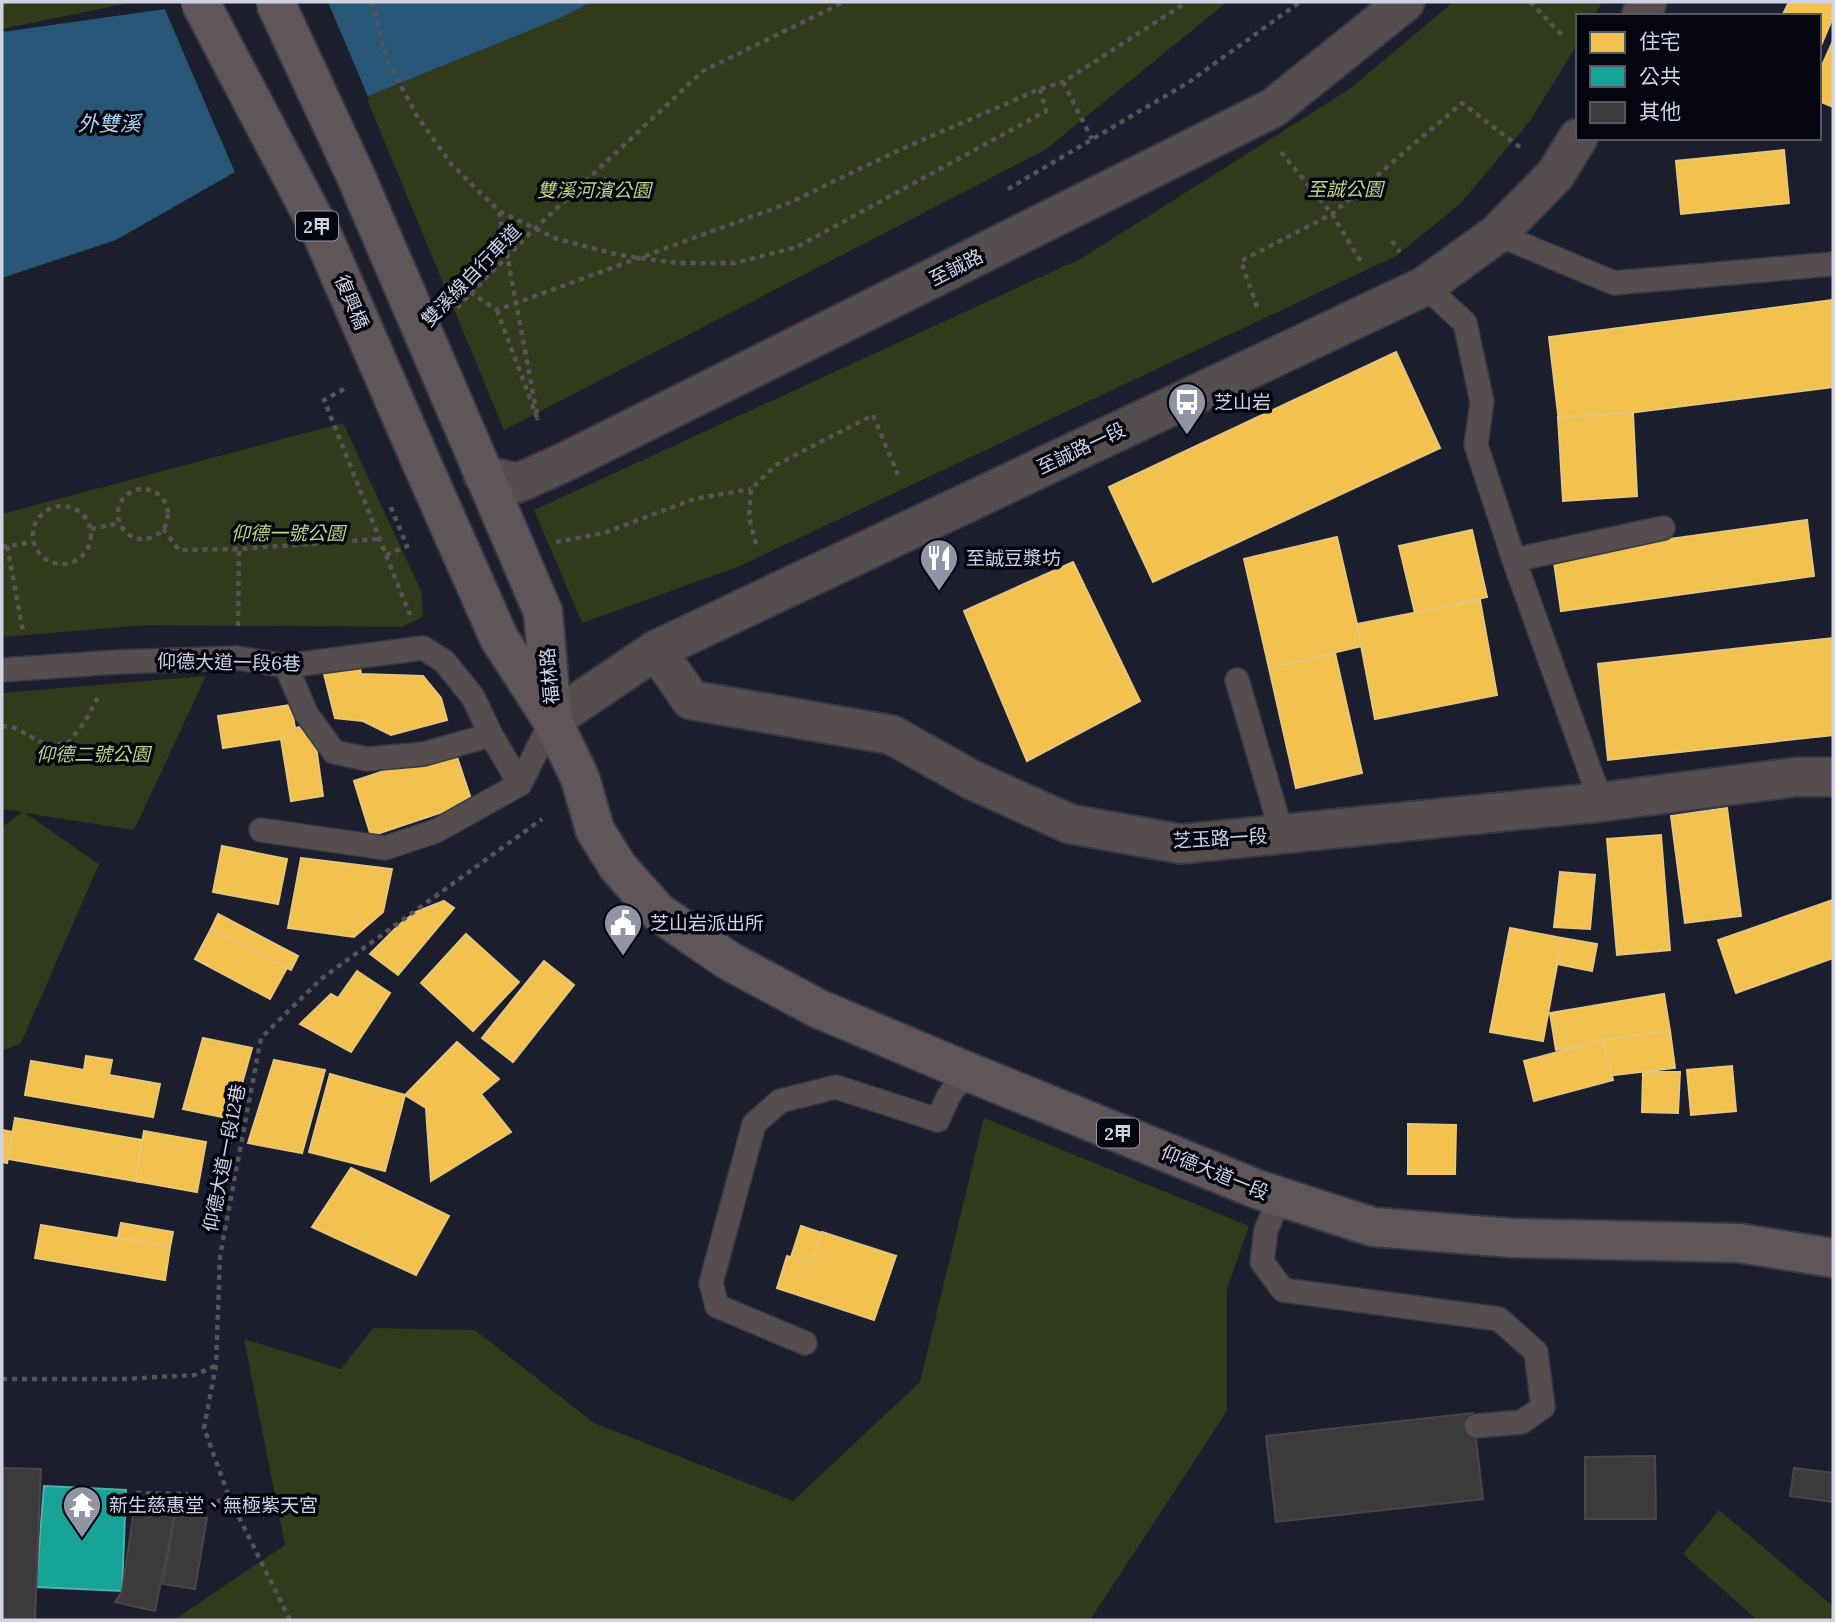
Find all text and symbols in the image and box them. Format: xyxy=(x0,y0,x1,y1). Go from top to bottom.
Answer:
legend xyxy=(1576,14,1821,140)
text: 住宅 xyxy=(1639,28,1681,55)
text: 公共 xyxy=(1639,63,1681,90)
text: 其他 xyxy=(1639,98,1681,125)
water label: 外雙溪 xyxy=(78,110,143,137)
park label: 至誠公園 xyxy=(1307,177,1386,201)
park label: 雙溪河濱公園 xyxy=(537,178,654,202)
road number: 2甲 xyxy=(296,211,338,240)
street label: 雙溪線自行車道 xyxy=(416,219,526,331)
street label: 至誠路 xyxy=(925,243,987,291)
street label: 復興橋 xyxy=(330,271,374,333)
bus stop icon: 芝山岩 xyxy=(1166,381,1208,436)
place label: 芝山岩 xyxy=(1214,390,1271,414)
street label: 至誠路一段 xyxy=(1033,417,1129,479)
park label: 仰德一號公園 xyxy=(231,521,348,545)
restaurant icon: 至誠豆漿坊 xyxy=(918,537,960,592)
place label: 至誠豆漿坊 xyxy=(966,546,1061,570)
street label: 福林路 xyxy=(535,647,563,705)
street label: 仰德大道一段6巷 xyxy=(157,649,301,675)
park label: 仰德二號公園 xyxy=(36,742,153,766)
street label: 芝玉路一段 xyxy=(1172,824,1268,852)
public building icon: 芝山岩派出所 xyxy=(602,902,644,957)
place label: 芝山岩派出所 xyxy=(650,911,764,935)
street label: 仰德大道一段12巷 xyxy=(198,1082,250,1234)
road number: 2甲 xyxy=(1097,1118,1139,1148)
street label: 仰德大道一段 xyxy=(1158,1140,1272,1204)
temple icon: 新生慈惠堂、無極紫天宮 xyxy=(61,1484,103,1539)
place label: 新生慈惠堂、無極紫天宮 xyxy=(109,1493,318,1517)

